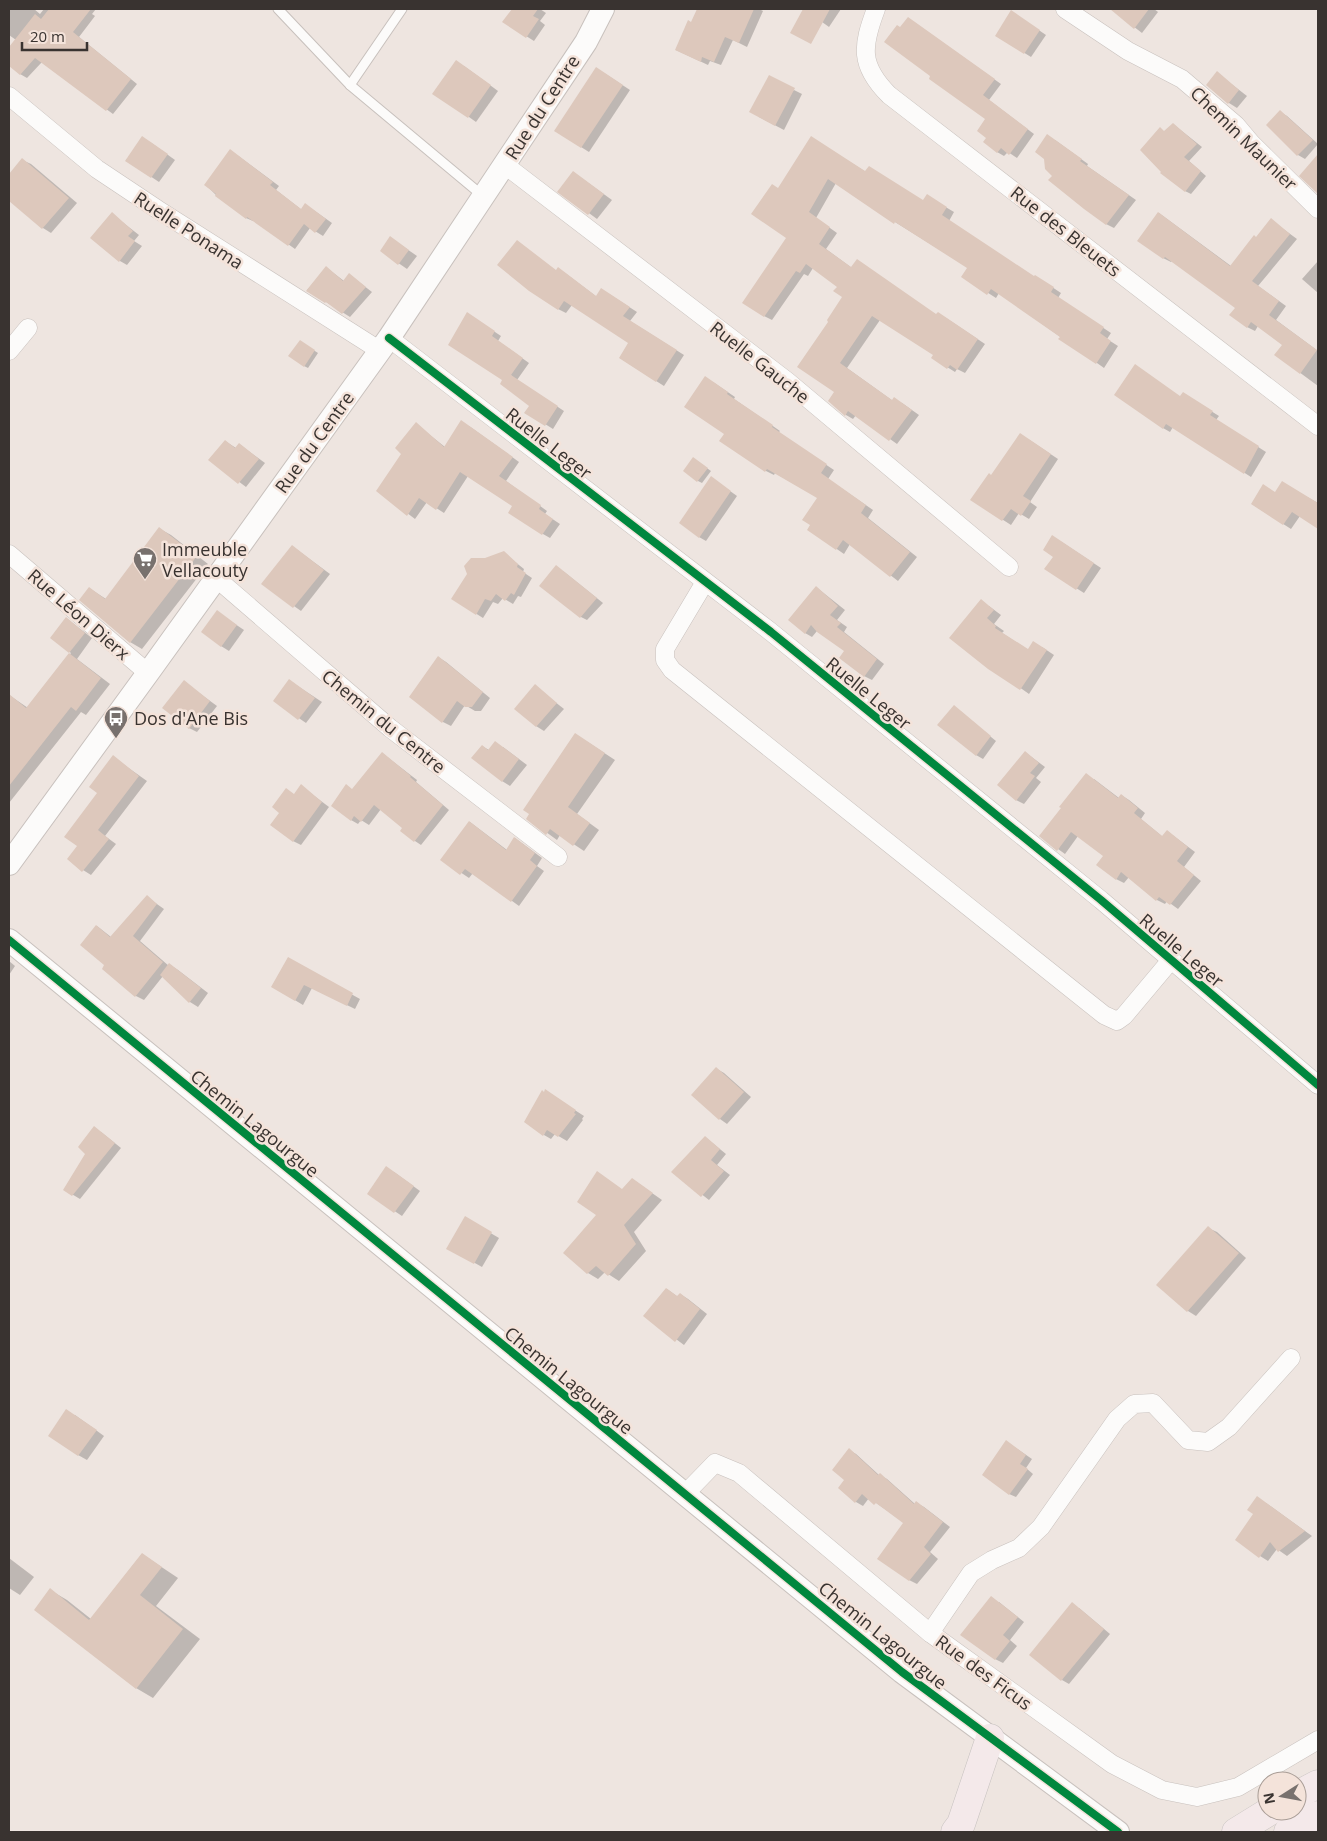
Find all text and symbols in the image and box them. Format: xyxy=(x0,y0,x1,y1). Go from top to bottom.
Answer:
scale bar xyxy=(22,20,88,52)
text: 20 m xyxy=(30,26,65,46)
street label: Rue du Centre xyxy=(499,50,585,164)
street label: Chemin Maunier xyxy=(1185,81,1303,196)
street label: Rue des Bleuets xyxy=(1006,180,1126,282)
street label: Ruelle Ponama xyxy=(130,186,248,274)
street label: Ruelle Gauche xyxy=(705,316,815,408)
street label: Rue du Centre xyxy=(269,386,359,498)
street label: Ruelle Leger xyxy=(501,402,597,485)
place label: Immeuble Vellacouty xyxy=(162,537,249,582)
supermarket icon: Immeuble Vellacouty xyxy=(132,546,158,580)
street label: Rue Léon Dierx xyxy=(23,563,135,665)
street label: Ruelle Leger xyxy=(821,651,917,735)
street label: Chemin du Centre xyxy=(317,664,451,778)
bus stop icon: Dos d'Ane Bis xyxy=(103,705,129,739)
place label: Dos d'Ane Bis xyxy=(134,706,248,730)
street label: Ruelle Leger xyxy=(1135,908,1230,993)
street label: Chemin Lagourgue xyxy=(186,1064,324,1182)
street label: Chemin Lagourgue xyxy=(500,1321,638,1439)
street label: Chemin Lagourgue xyxy=(814,1576,952,1694)
street label: Rue des Ficus xyxy=(931,1629,1037,1715)
north arrow xyxy=(1257,1771,1307,1821)
text: N xyxy=(1258,1791,1279,1806)

